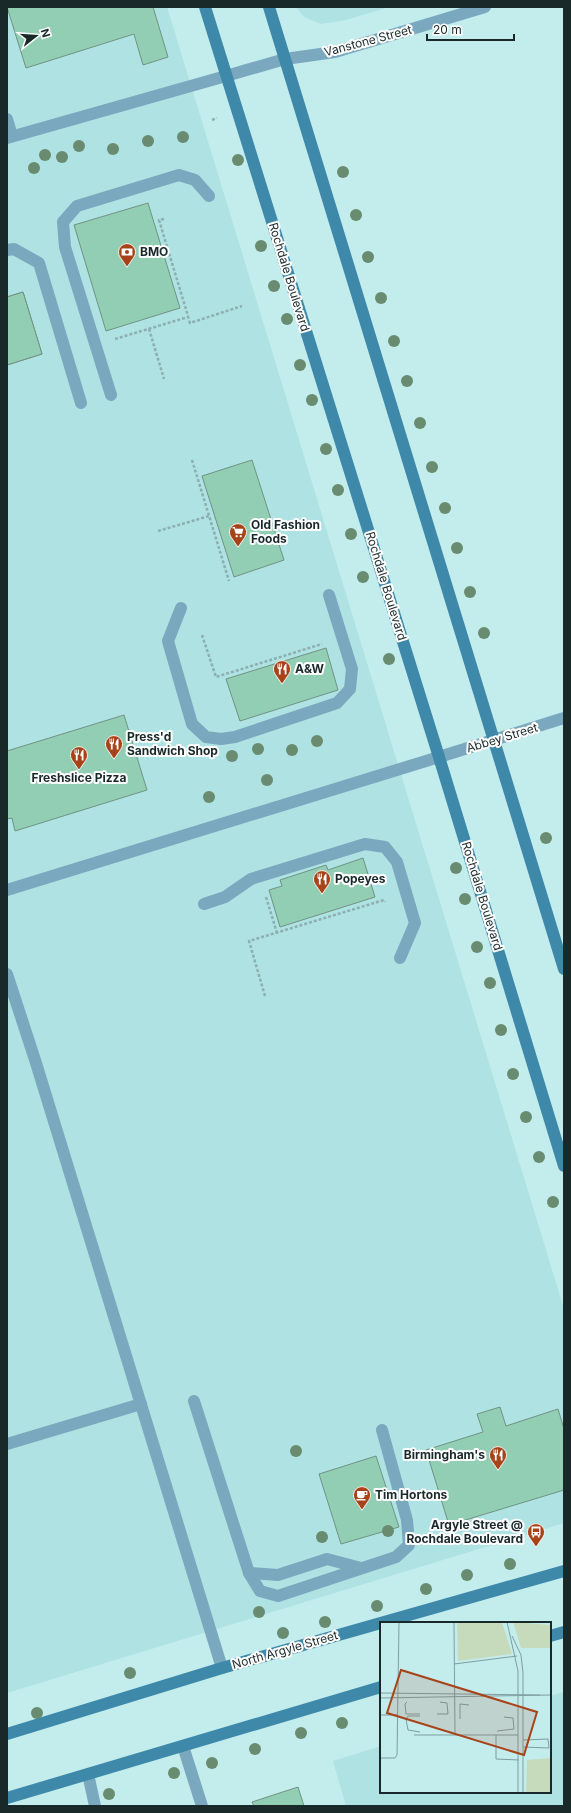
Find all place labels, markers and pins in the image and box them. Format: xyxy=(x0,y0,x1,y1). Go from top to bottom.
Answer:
bank icon: BMO xyxy=(117,242,137,267)
place label: BMO xyxy=(140,244,168,259)
place label: Old Fashion Foods xyxy=(251,517,320,546)
supermarket icon: Old Fashion Foods xyxy=(228,522,248,547)
restaurant icon: A&W xyxy=(272,659,292,684)
place label: A&W xyxy=(295,661,325,676)
place label: Press'd Sandwich Shop xyxy=(127,729,218,758)
restaurant icon: Press'd Sandwich Shop xyxy=(104,734,124,759)
restaurant icon: Freshslice Pizza xyxy=(69,745,89,770)
place label: Freshslice Pizza xyxy=(32,770,126,785)
restaurant icon: Popeyes xyxy=(312,869,332,894)
place label: Popeyes xyxy=(335,871,386,886)
restaurant icon: Birmingham's xyxy=(488,1445,508,1470)
place label: Birmingham's xyxy=(404,1447,485,1462)
cafe icon: Tim Hortons xyxy=(352,1485,372,1510)
place label: Tim Hortons xyxy=(375,1487,448,1502)
place label: Argyle Street @ Rochdale Boulevard xyxy=(406,1517,523,1546)
bus stop icon: Argyle Street @ Rochdale Boulevard xyxy=(526,1522,546,1547)

